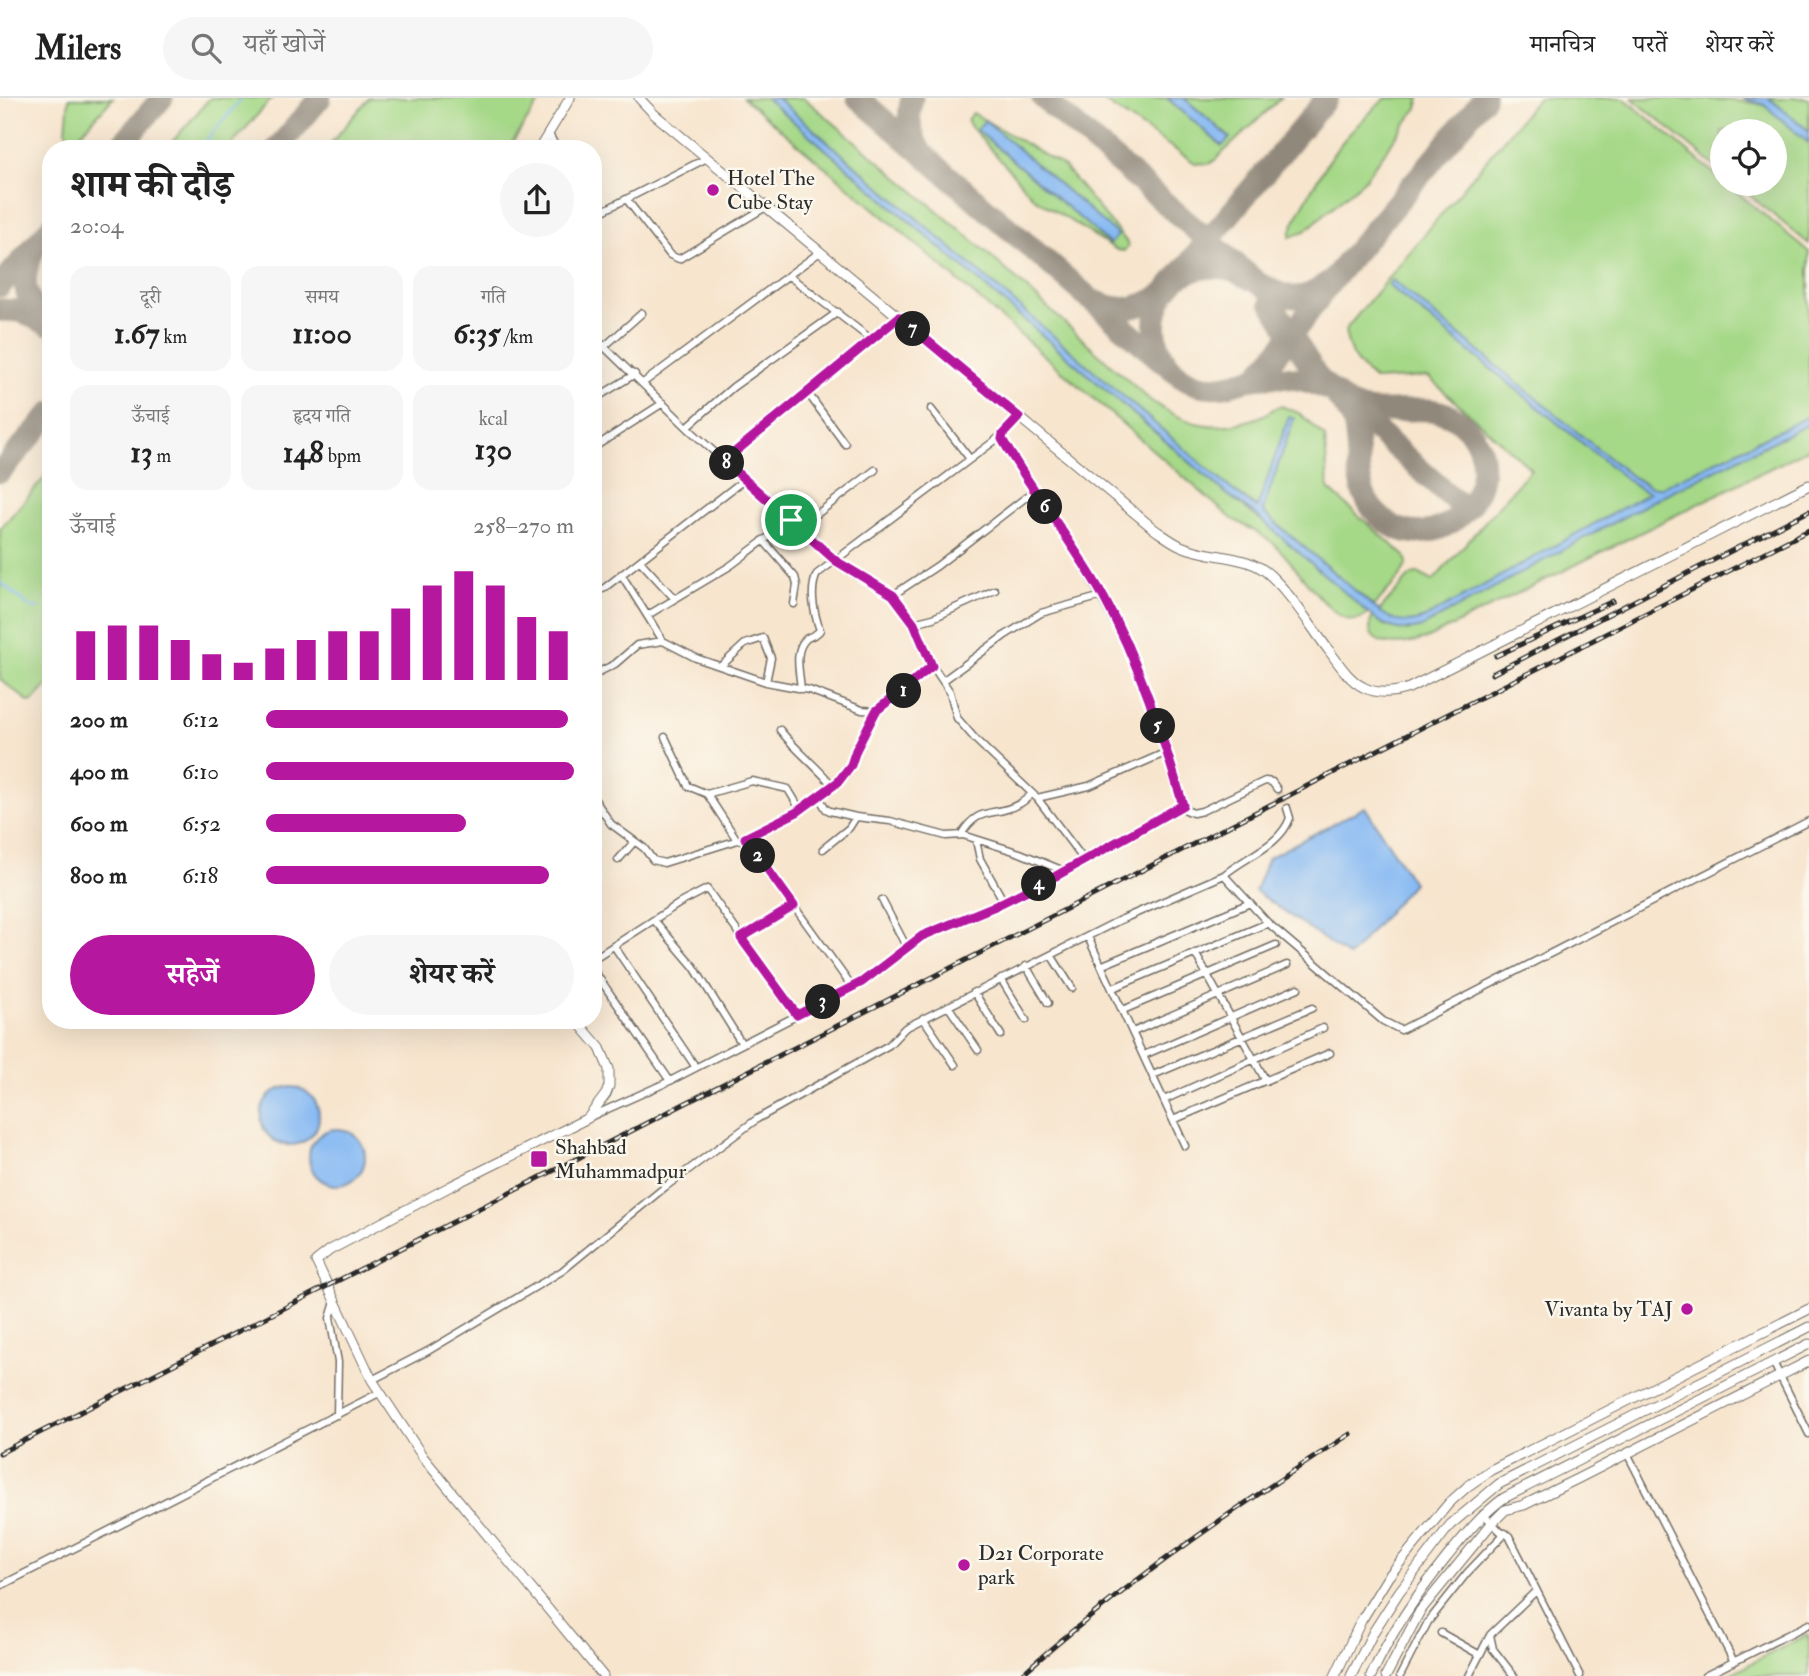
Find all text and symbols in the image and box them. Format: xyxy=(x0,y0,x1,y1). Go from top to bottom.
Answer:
search box xyxy=(163,17,653,80)
text: Milers xyxy=(35,28,121,69)
text: यहाँ खोजें xyxy=(243,28,325,60)
icon: search xyxy=(187,29,225,67)
text: मानचित्र xyxy=(1530,29,1595,60)
text: परतें xyxy=(1633,29,1667,60)
text: शेयर करें xyxy=(1705,29,1774,60)
map controls xyxy=(1710,119,1787,196)
button: locate xyxy=(1710,119,1787,196)
text: शाम की दौड़ xyxy=(70,161,232,209)
button: share xyxy=(500,163,574,237)
place label: Hotel The Cube Stay xyxy=(727,165,815,216)
marker: Hotel The Cube Stay xyxy=(705,182,721,198)
text: 20:04 xyxy=(70,211,123,240)
text: दूरी xyxy=(140,285,161,309)
text: समय xyxy=(305,285,339,309)
text: गति xyxy=(481,285,506,309)
pin: 7 xyxy=(895,312,930,346)
text: 1.67 xyxy=(114,315,159,352)
text: 11:00 xyxy=(292,315,352,352)
text: 6:35 xyxy=(453,315,501,352)
text: 7 xyxy=(908,316,917,340)
text: km xyxy=(159,325,187,349)
text: /km xyxy=(501,325,533,349)
text: ऊँचाई xyxy=(132,404,169,428)
text: हृदय गति xyxy=(293,404,351,428)
text: kcal xyxy=(479,407,508,431)
text: 130 xyxy=(475,431,512,468)
text: 13 xyxy=(130,434,152,471)
text: 148 xyxy=(283,434,324,471)
text: m xyxy=(152,444,171,468)
text: bpm xyxy=(324,444,361,468)
pin: 8 xyxy=(710,446,744,480)
text: 8 xyxy=(722,450,731,474)
pin xyxy=(761,490,821,550)
pin: 6 xyxy=(1028,490,1062,524)
text: 6 xyxy=(1040,494,1049,518)
icon: arrive xyxy=(772,501,810,539)
text: ऊँचाई xyxy=(70,511,115,540)
text: 258–270 m xyxy=(473,511,574,540)
pin: 1 xyxy=(886,674,922,708)
text: 1 xyxy=(900,678,907,702)
text: 200 m xyxy=(70,705,128,734)
text: 6:12 xyxy=(182,705,219,734)
pin: 5 xyxy=(1140,708,1176,744)
text: 5 xyxy=(1153,713,1162,737)
text: 400 m xyxy=(70,757,129,786)
text: 6:10 xyxy=(182,757,219,786)
text: 600 m xyxy=(70,809,128,838)
text: 6:52 xyxy=(182,809,221,838)
pin: 2 xyxy=(740,838,776,874)
text: 2 xyxy=(753,843,762,867)
text: 800 m xyxy=(70,861,127,890)
text: 6:18 xyxy=(182,861,218,890)
pin: 4 xyxy=(1021,866,1056,902)
text: 4 xyxy=(1033,871,1044,895)
button: सहेजें xyxy=(70,935,315,1015)
button: शेयर करें xyxy=(329,935,574,1015)
pin: 3 xyxy=(806,984,840,1020)
text: 3 xyxy=(819,989,826,1013)
place label: Shahbad Muhammadpur xyxy=(555,1134,686,1185)
marker: Shahbad Muhammadpur xyxy=(529,1149,549,1169)
place label: Vivanta by TAJ xyxy=(1544,1296,1673,1323)
marker: Vivanta by TAJ xyxy=(1679,1301,1695,1317)
place label: D21 Corporate park xyxy=(977,1540,1104,1591)
marker: D21 Corporate park xyxy=(956,1557,972,1573)

